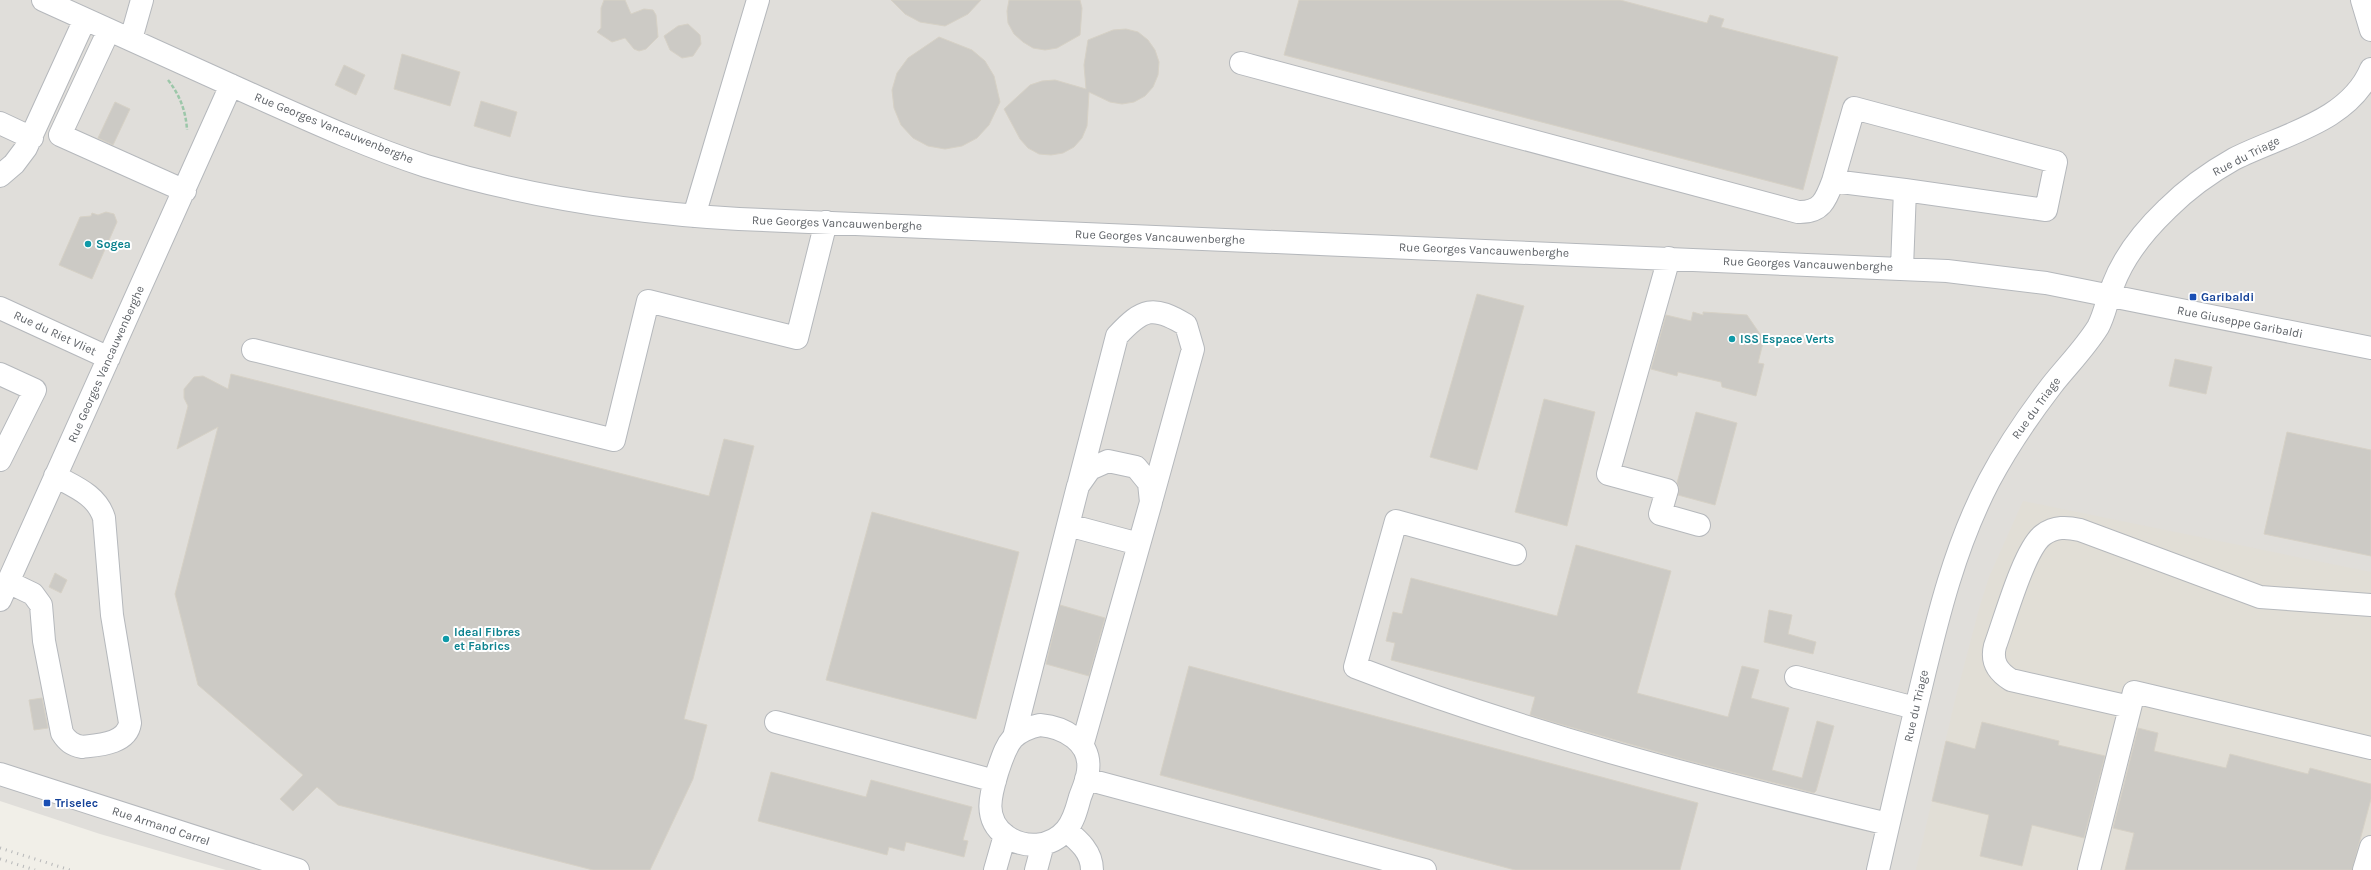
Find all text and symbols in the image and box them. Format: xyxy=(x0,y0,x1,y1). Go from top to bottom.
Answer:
street label: Rue Georges Vancauwenberghe xyxy=(252,90,416,166)
street label: Rue du Triage xyxy=(2210,133,2282,179)
street label: Rue Georges Vancauwenberghe xyxy=(752,213,922,233)
street label: Rue Georges Vancauwenberghe xyxy=(1075,227,1245,247)
place label: Sogea xyxy=(96,237,131,251)
marker: Sogea xyxy=(83,239,93,249)
street label: Rue Georges Vancauwenberghe xyxy=(1399,240,1569,260)
street label: Rue Georges Vancauwenberghe xyxy=(1723,254,1893,274)
street label: Rue Georges Vancauwenberghe xyxy=(65,283,147,445)
place label: Garibaldi xyxy=(2201,290,2254,304)
marker: Garibaldi xyxy=(2188,292,2198,302)
street label: Rue Giuseppe Garibaldi xyxy=(2176,303,2304,341)
street label: Rue du Riet Vliet xyxy=(11,308,99,358)
place label: ISS Espace Verts xyxy=(1740,332,1834,346)
marker: ISS Espace Verts xyxy=(1727,334,1737,344)
street label: Rue du Triage xyxy=(2009,374,2063,442)
place label: Ideal Fibres et Fabrics xyxy=(454,625,520,653)
marker: Ideal Fibres et Fabrics xyxy=(441,634,451,644)
street label: Rue du Triage xyxy=(1901,669,1931,743)
place label: Triselec xyxy=(55,796,98,810)
marker: Triselec xyxy=(42,798,52,808)
street label: Rue Armand Carrel xyxy=(110,804,212,848)

